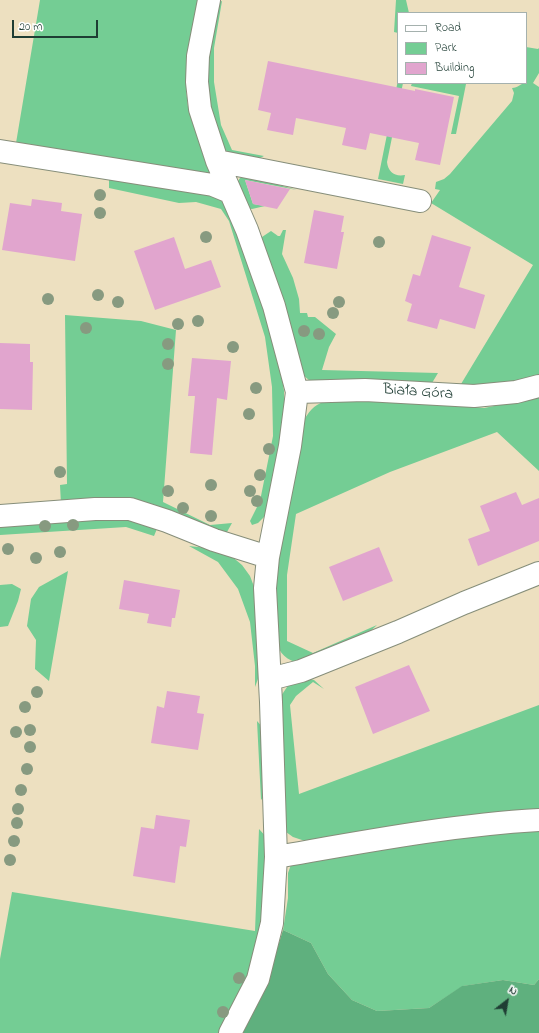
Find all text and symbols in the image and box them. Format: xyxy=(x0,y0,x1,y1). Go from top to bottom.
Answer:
scale bar xyxy=(14,12,100,38)
legend xyxy=(397,12,527,84)
text: 20 m xyxy=(19,18,42,36)
text: Road xyxy=(435,19,461,37)
text: Park xyxy=(435,39,457,57)
text: Building xyxy=(435,59,474,77)
street label: Biała Góra xyxy=(382,381,454,405)
north arrow xyxy=(487,981,527,1021)
text: N xyxy=(506,982,520,999)

